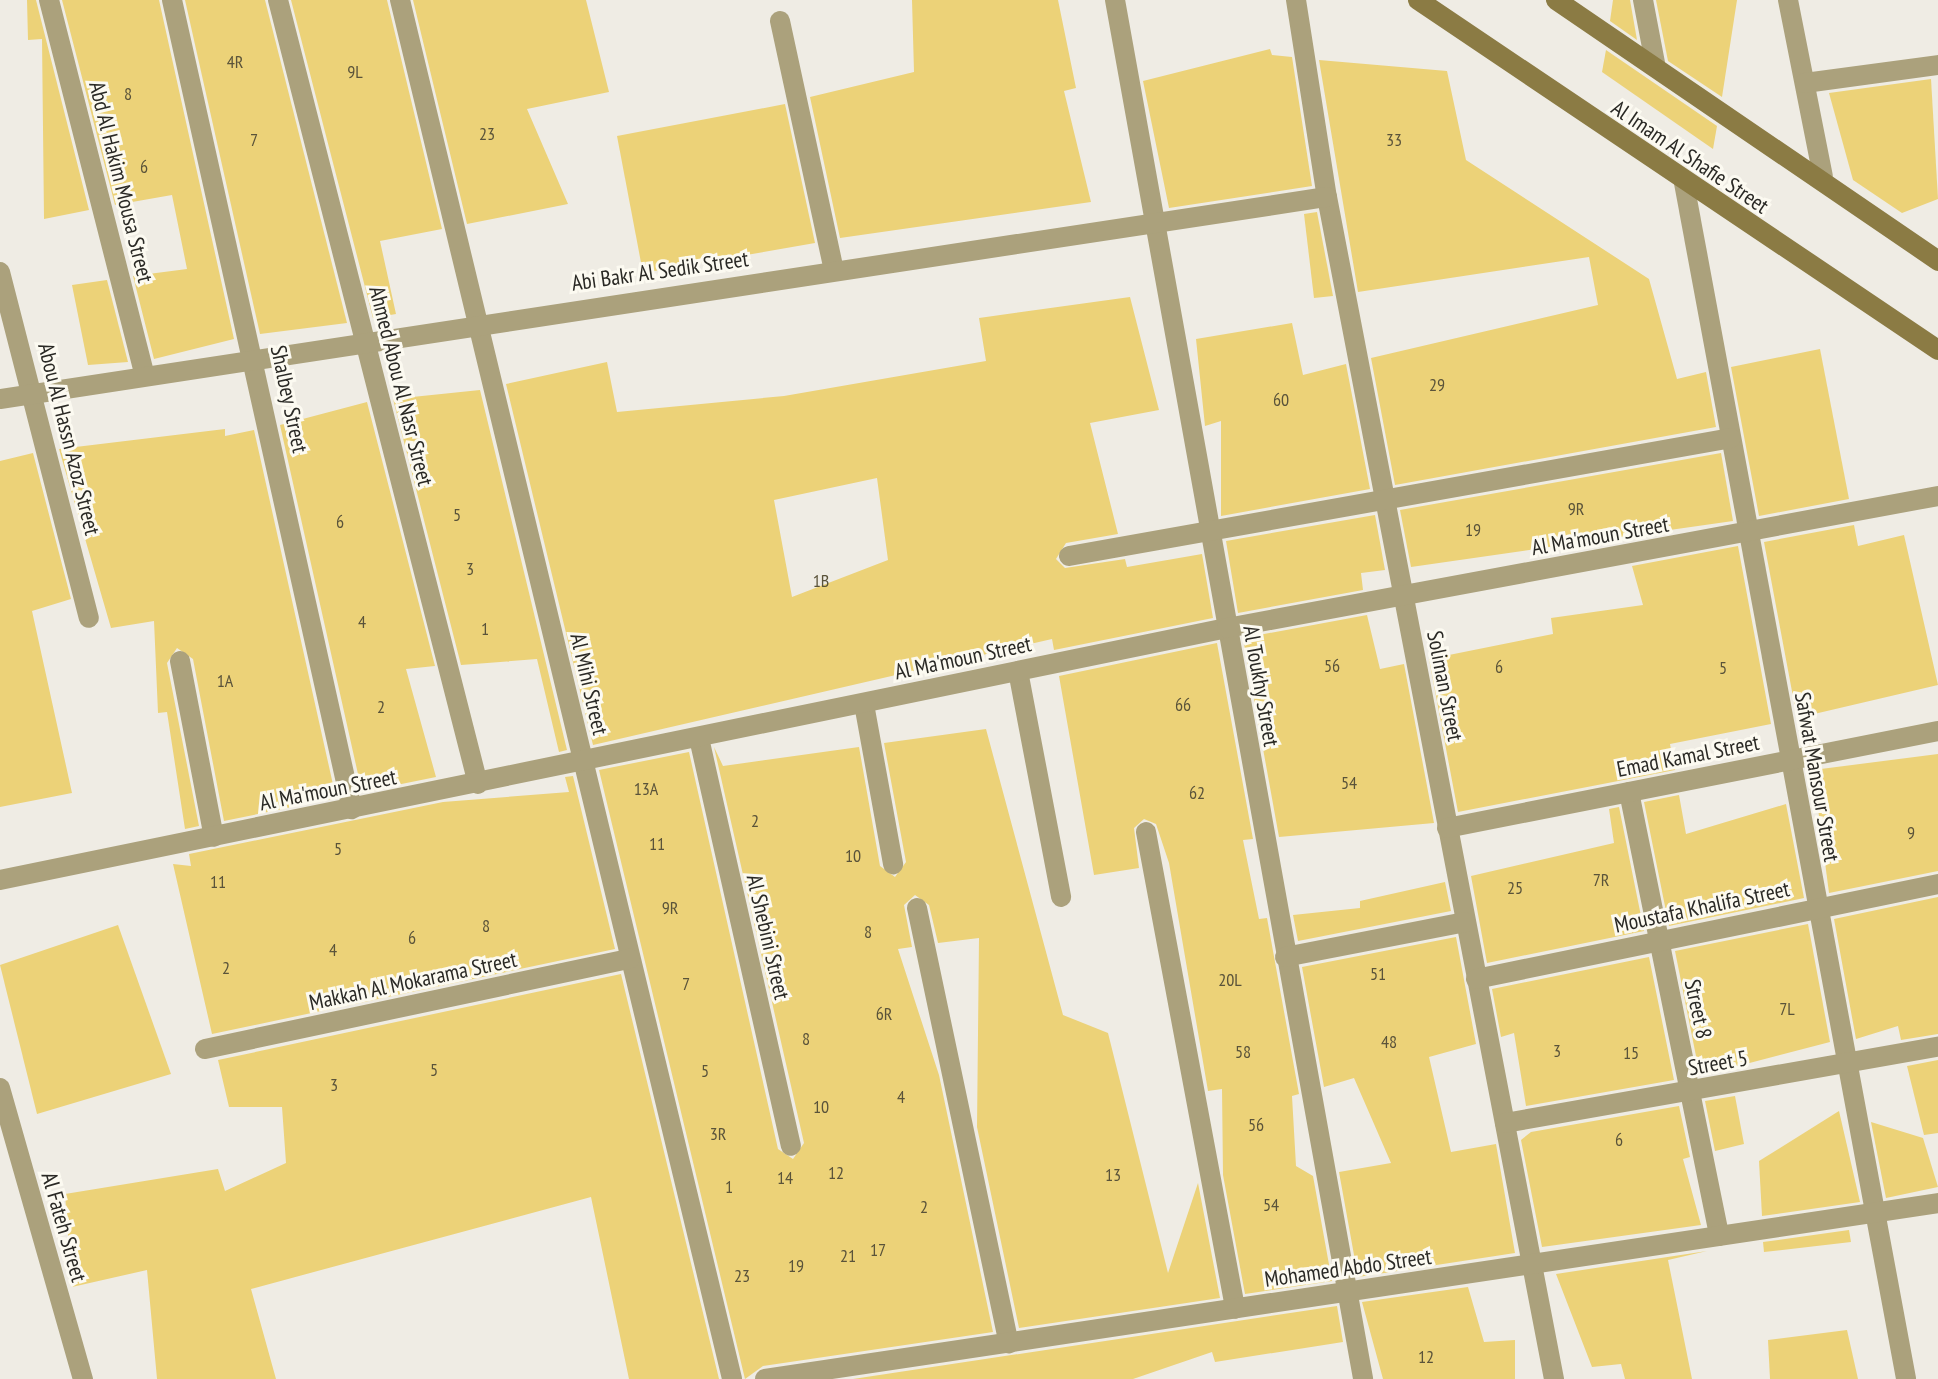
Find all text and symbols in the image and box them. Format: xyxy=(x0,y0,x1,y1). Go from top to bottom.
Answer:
house number: 4R xyxy=(227,51,243,73)
house number: 9L xyxy=(347,61,363,83)
street label: Abd Al Hakim Mousa Street xyxy=(83,79,159,285)
house number: 8 xyxy=(124,83,132,105)
street label: Al Imam Al Shafie Street xyxy=(1606,94,1774,220)
house number: 23 xyxy=(479,123,495,145)
house number: 7 xyxy=(250,129,258,151)
house number: 33 xyxy=(1386,129,1402,151)
house number: 6 xyxy=(140,156,148,178)
street label: Abi Bakr Al Sedik Street xyxy=(569,245,751,297)
street label: Ahmed Abou Al Nasr Street xyxy=(363,283,439,489)
street label: Abou Al Hassn Azoz Street xyxy=(32,339,106,539)
street label: Shalbey Street xyxy=(265,343,313,455)
house number: 29 xyxy=(1429,374,1445,396)
house number: 60 xyxy=(1273,389,1289,411)
house number: 9R xyxy=(1568,498,1584,520)
house number: 5 xyxy=(453,504,461,526)
house number: 6 xyxy=(336,511,344,533)
street label: Al Ma'moun Street xyxy=(1529,511,1671,561)
house number: 19 xyxy=(1465,519,1481,541)
house number: 3 xyxy=(466,558,474,580)
house number: 1B xyxy=(813,570,829,592)
house number: 4 xyxy=(358,611,366,633)
house number: 1 xyxy=(481,618,489,640)
street label: Al Toukhy Street xyxy=(1237,623,1285,749)
street label: Soliman Street xyxy=(1421,629,1469,743)
street label: Al Mihi Street xyxy=(564,631,614,737)
street label: Al Ma'moun Street xyxy=(892,631,1034,685)
house number: 56 xyxy=(1324,655,1340,677)
house number: 6 xyxy=(1495,656,1503,678)
house number: 5 xyxy=(1719,657,1727,679)
house number: 1A xyxy=(217,670,233,692)
street label: Safwat Mansour Street xyxy=(1789,690,1845,864)
house number: 66 xyxy=(1175,694,1191,716)
house number: 2 xyxy=(377,696,385,718)
street label: Emad Kamal Street xyxy=(1615,729,1761,783)
street label: Al Ma'moun Street xyxy=(257,764,399,816)
house number: 54 xyxy=(1341,772,1357,794)
house number: 13A xyxy=(634,778,658,800)
house number: 62 xyxy=(1189,782,1205,804)
house number: 2 xyxy=(751,810,759,832)
house number: 9 xyxy=(1907,822,1915,844)
house number: 11 xyxy=(649,833,665,855)
house number: 5 xyxy=(334,838,342,860)
house number: 10 xyxy=(845,845,861,867)
house number: 7R xyxy=(1593,869,1609,891)
house number: 11 xyxy=(210,871,226,893)
street label: Al Shebini Street xyxy=(741,872,795,1002)
street label: Moustafa Khalifa Street xyxy=(1612,876,1792,938)
house number: 25 xyxy=(1507,877,1523,899)
house number: 9R xyxy=(662,897,678,919)
house number: 8 xyxy=(482,915,490,937)
house number: 8 xyxy=(864,921,872,943)
house number: 6 xyxy=(408,927,416,949)
house number: 4 xyxy=(329,939,337,961)
street label: Makkah Al Mokarama Street xyxy=(306,946,520,1016)
house number: 2 xyxy=(222,957,230,979)
house number: 51 xyxy=(1370,963,1386,985)
house number: 20L xyxy=(1218,969,1242,991)
house number: 7 xyxy=(682,973,690,995)
street label: Street 8 xyxy=(1679,977,1717,1041)
house number: 7L xyxy=(1779,998,1795,1020)
house number: 6R xyxy=(876,1003,892,1025)
house number: 8 xyxy=(802,1028,810,1050)
house number: 48 xyxy=(1381,1031,1397,1053)
house number: 3 xyxy=(1553,1040,1561,1062)
house number: 58 xyxy=(1235,1041,1251,1063)
house number: 15 xyxy=(1623,1042,1639,1064)
street label: Street 5 xyxy=(1686,1045,1750,1081)
house number: 5 xyxy=(430,1059,438,1081)
house number: 5 xyxy=(701,1060,709,1082)
house number: 3 xyxy=(330,1074,338,1096)
house number: 4 xyxy=(897,1086,905,1108)
house number: 10 xyxy=(813,1096,829,1118)
house number: 56 xyxy=(1248,1114,1264,1136)
house number: 3R xyxy=(710,1123,726,1145)
house number: 6 xyxy=(1615,1129,1623,1151)
house number: 12 xyxy=(828,1162,844,1184)
house number: 13 xyxy=(1105,1164,1121,1186)
house number: 14 xyxy=(777,1167,793,1189)
street label: Al Fateh Street xyxy=(36,1169,92,1285)
house number: 1 xyxy=(725,1176,733,1198)
house number: 54 xyxy=(1263,1194,1279,1216)
house number: 2 xyxy=(920,1196,928,1218)
house number: 17 xyxy=(870,1239,886,1261)
street label: Mohamed Abdo Street xyxy=(1263,1243,1433,1293)
house number: 21 xyxy=(840,1245,856,1267)
house number: 19 xyxy=(788,1255,804,1277)
house number: 23 xyxy=(734,1265,750,1287)
house number: 12 xyxy=(1418,1346,1434,1368)

